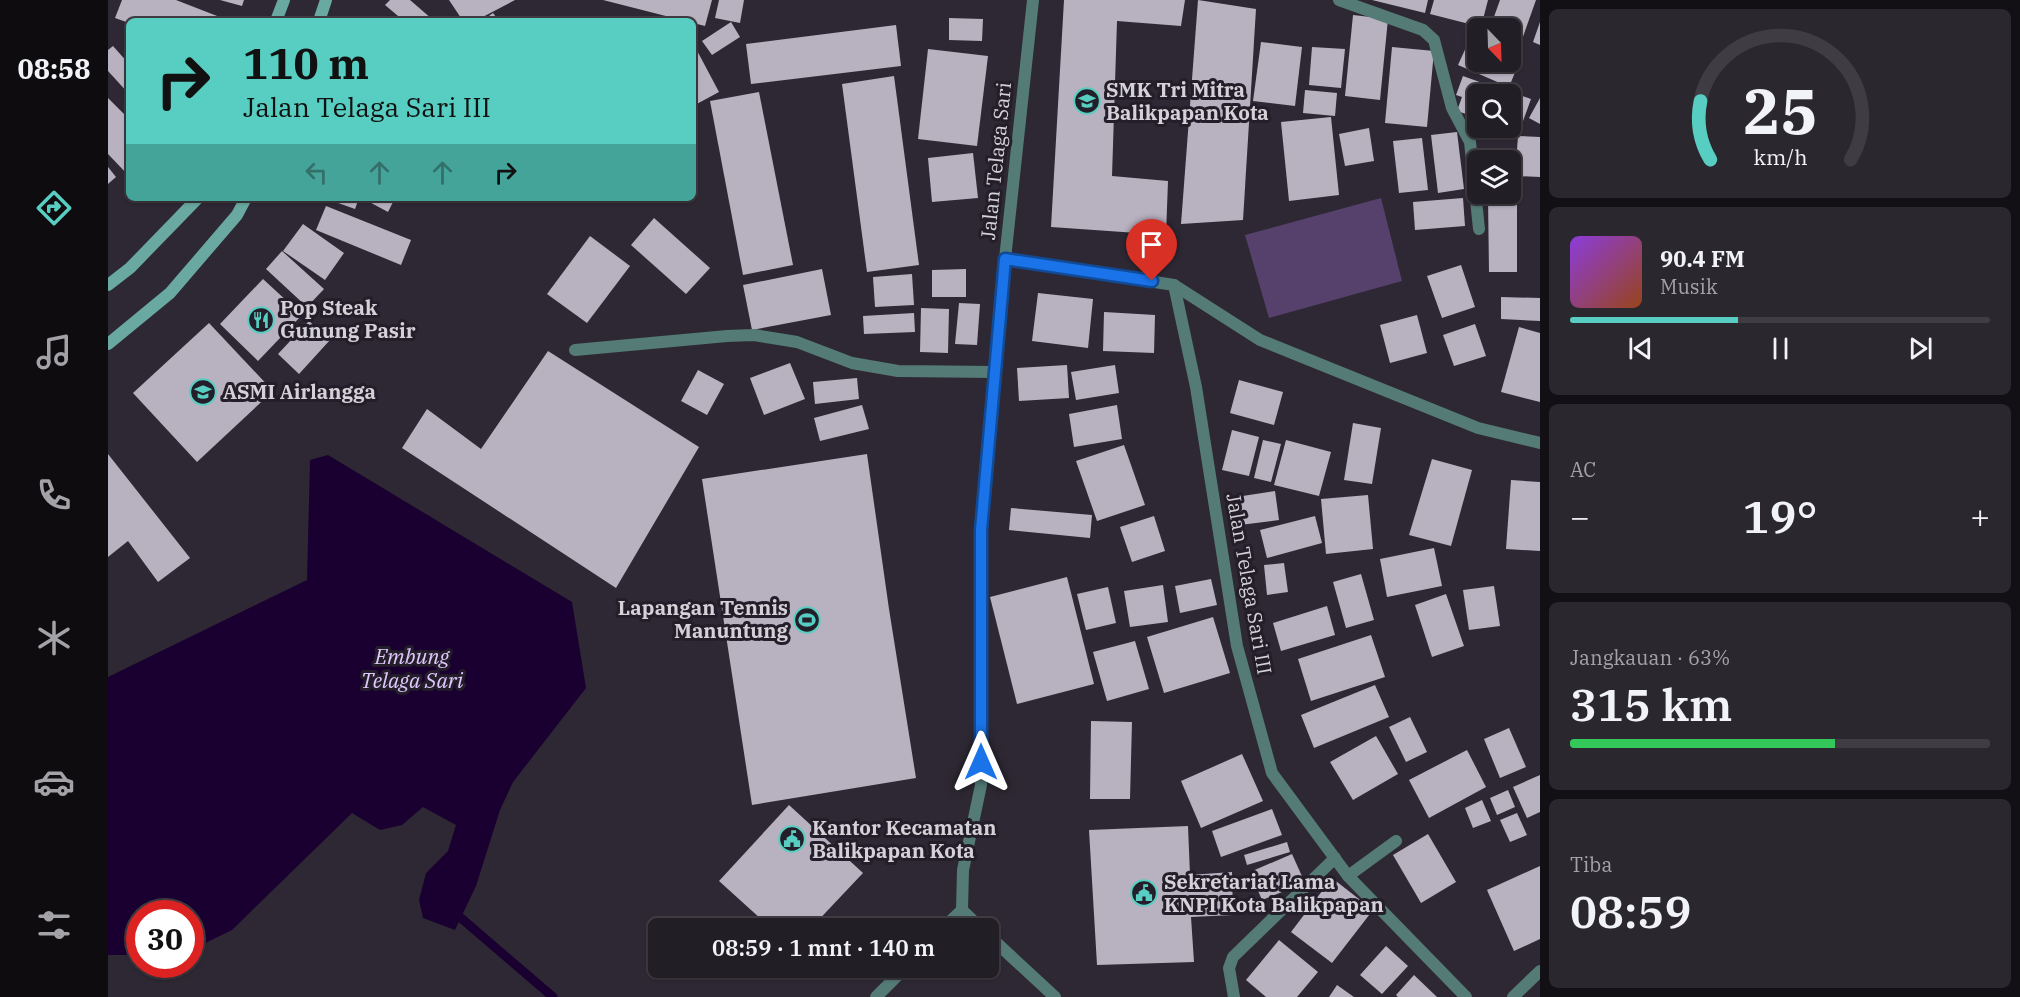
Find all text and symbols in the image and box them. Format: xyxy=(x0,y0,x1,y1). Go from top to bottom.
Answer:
north arrow xyxy=(1467,18,1521,72)
map controls xyxy=(1467,18,1521,204)
text: 110 m xyxy=(243,36,369,91)
icon: right xyxy=(144,42,222,120)
text: 08:58 xyxy=(18,51,90,86)
text: 25 xyxy=(1743,70,1817,151)
place label: SMK Tri Mitra Balikpapan Kota xyxy=(1106,76,1269,126)
street label: Jalan Telaga Sari xyxy=(974,81,1017,241)
button: search xyxy=(1467,84,1521,138)
school or university icon: SMK Tri Mitra Balikpapan Kota xyxy=(1072,86,1102,116)
text: Jalan Telaga Sari III xyxy=(243,89,491,124)
text: km/h xyxy=(1753,144,1807,172)
button: layers xyxy=(1467,150,1521,204)
icon: left xyxy=(300,156,333,189)
icon: ahead xyxy=(363,156,396,189)
icon: ahead xyxy=(426,156,459,189)
icon: right xyxy=(489,156,522,189)
icon: directions xyxy=(33,187,75,229)
pin xyxy=(1126,219,1177,281)
icon: arrive xyxy=(1135,228,1168,261)
text: 90.4 FM xyxy=(1660,244,1745,273)
text: Musik xyxy=(1660,273,1718,300)
place label: Pop Steak Gunung Pasir xyxy=(280,294,416,344)
restaurant icon: Pop Steak Gunung Pasir xyxy=(246,305,276,335)
icon: music xyxy=(33,331,75,373)
icon: previous xyxy=(1624,332,1657,365)
icon: pause xyxy=(1764,332,1797,365)
icon: next xyxy=(1904,332,1937,365)
school or university icon: ASMI Airlangga xyxy=(188,377,218,407)
place label: ASMI Airlangga xyxy=(223,378,376,405)
text: AC xyxy=(1570,456,1596,483)
icon: phone xyxy=(33,474,75,516)
text: 19° xyxy=(1742,487,1818,545)
street label: Jalan Telaga Sari III xyxy=(1220,491,1279,677)
text: − xyxy=(1570,495,1590,538)
text: + xyxy=(1970,495,1990,538)
place label: Lapangan Tennis Manuntung xyxy=(618,594,788,644)
sports icon: Lapangan Tennis Manuntung xyxy=(792,605,822,635)
icon: climate xyxy=(33,617,75,659)
water label: Embung Telaga Sari xyxy=(361,642,464,694)
text: Jangkauan · 63% xyxy=(1570,644,1730,671)
text: 315 km xyxy=(1570,675,1732,733)
position arrow xyxy=(949,730,1013,794)
icon: car xyxy=(33,761,75,803)
place label: Kantor Kecamatan Balikpapan Kota xyxy=(812,814,996,864)
public building icon: Kantor Kecamatan Balikpapan Kota xyxy=(777,824,807,854)
text: Tiba xyxy=(1570,851,1612,878)
place label: Sekretariat Lama KNPI Kota Balikpapan xyxy=(1164,868,1384,918)
public building icon: Sekretariat Lama KNPI Kota Balikpapan xyxy=(1129,878,1159,908)
text: 08:59 xyxy=(1570,882,1691,940)
speed limit sign: 30 xyxy=(126,900,204,978)
icon: filters xyxy=(33,904,75,946)
text: 08:59 · 1 mnt · 140 m xyxy=(712,933,935,962)

